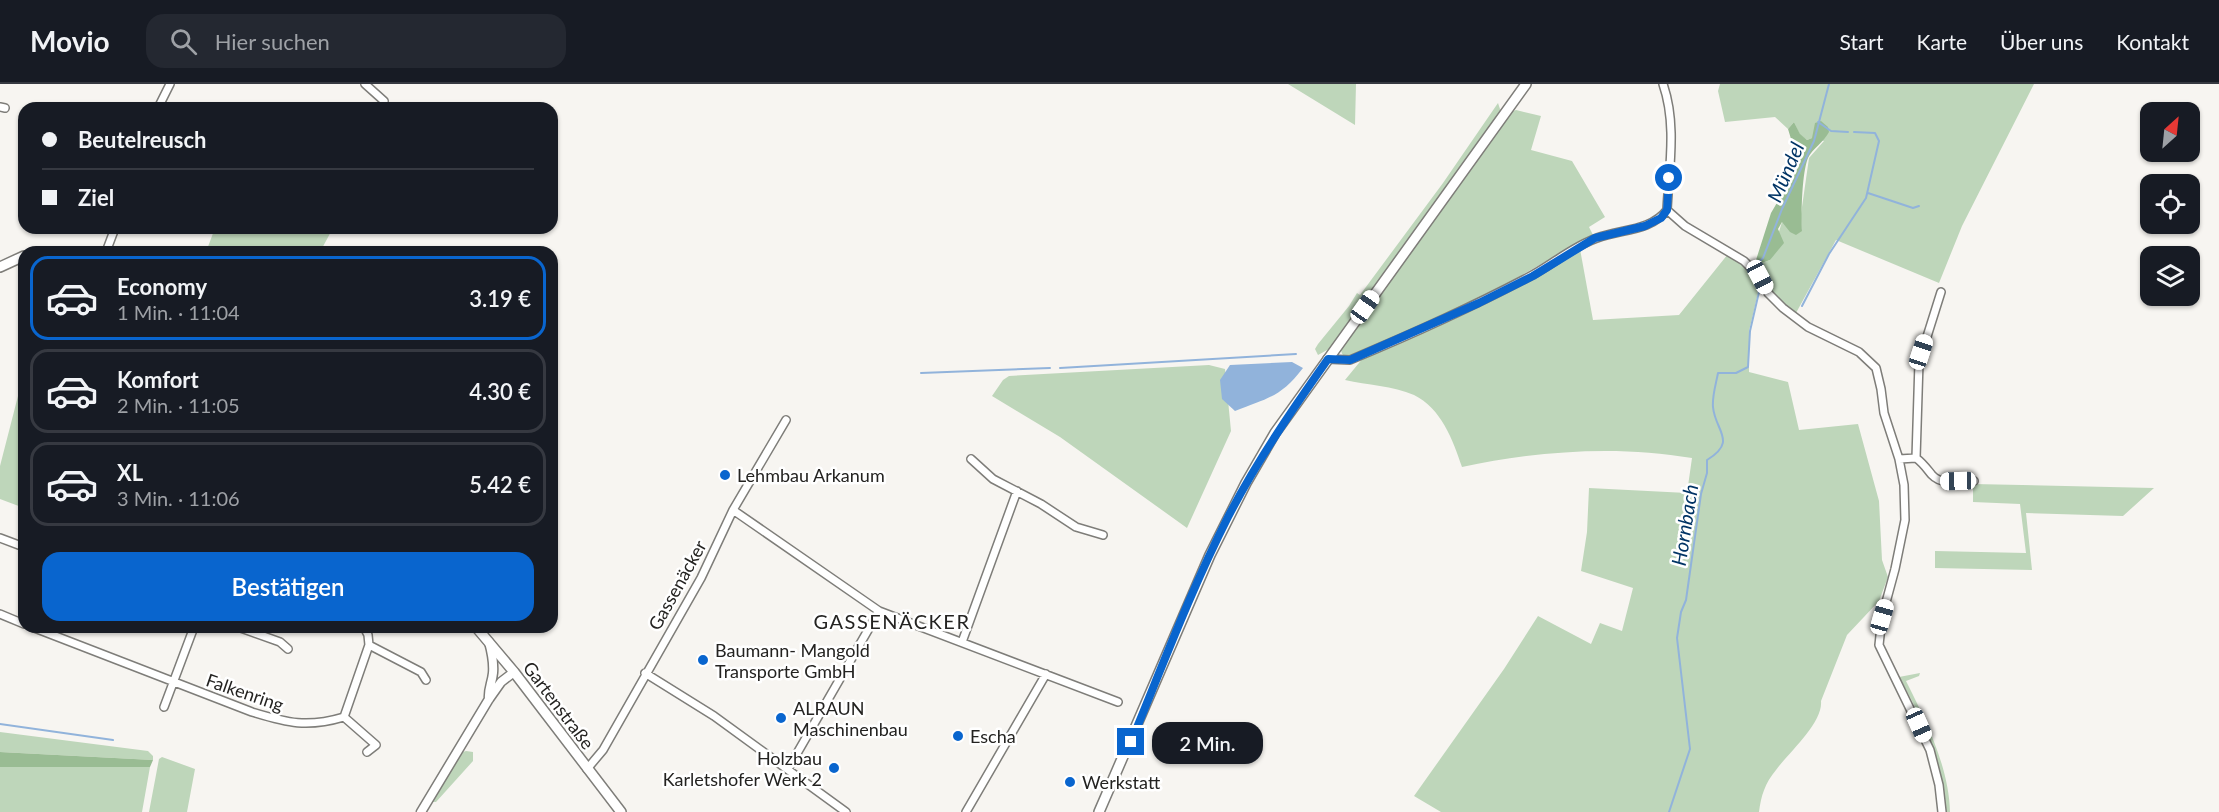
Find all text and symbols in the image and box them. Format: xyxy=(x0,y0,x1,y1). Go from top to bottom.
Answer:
search box xyxy=(146,14,566,68)
text: Movio xyxy=(30,24,110,58)
icon: search xyxy=(167,25,200,58)
text: Hier suchen xyxy=(215,28,330,55)
text: Start xyxy=(1839,29,1884,54)
text: Karte xyxy=(1917,29,1967,54)
text: Über uns xyxy=(2000,29,2083,54)
text: Kontakt xyxy=(2116,29,2189,54)
north arrow xyxy=(2140,102,2200,162)
map controls xyxy=(2140,102,2200,306)
text: Beutelreusch xyxy=(78,126,207,153)
water label: Mündel xyxy=(1762,138,1809,206)
route start xyxy=(1655,164,1682,191)
button: locate xyxy=(2140,174,2200,234)
text: Ziel xyxy=(78,184,114,211)
button: layers xyxy=(2140,246,2200,306)
car xyxy=(1744,257,1776,297)
icon: car xyxy=(45,271,99,325)
text: Economy xyxy=(117,273,207,300)
text: 3.19 € xyxy=(469,285,531,312)
car xyxy=(1347,287,1383,327)
text: 1 Min. · 11:04 xyxy=(117,300,240,324)
car xyxy=(1907,332,1935,372)
icon: car xyxy=(45,364,99,418)
text: Komfort xyxy=(117,366,199,393)
text: 4.30 € xyxy=(469,378,531,405)
text: 2 Min. · 11:05 xyxy=(117,393,240,417)
icon: car xyxy=(45,457,99,511)
text: XL xyxy=(117,459,143,486)
place label: Lehmbau Arkanum xyxy=(737,464,885,486)
marker: Lehmbau Arkanum xyxy=(718,468,732,482)
text: 5.42 € xyxy=(469,471,531,498)
car xyxy=(1940,472,1976,490)
water label: Hornbach xyxy=(1666,483,1702,567)
text: 3 Min. · 11:06 xyxy=(117,486,240,510)
street label: Gassenäcker xyxy=(643,536,711,634)
button: Bestätigen xyxy=(42,552,534,621)
car xyxy=(1868,597,1896,637)
district label: GASSENÄCKER xyxy=(814,609,970,633)
place label: Baumann- Mangold Transporte GmbH xyxy=(715,639,870,682)
marker: Baumann- Mangold Transporte GmbH xyxy=(696,653,710,667)
street label: Gartenstraße xyxy=(519,657,599,753)
street label: Falkenring xyxy=(203,668,287,716)
place label: ALRAUN Maschinenbau xyxy=(793,697,908,740)
car xyxy=(1903,705,1935,745)
marker: ALRAUN Maschinenbau xyxy=(774,711,788,725)
callout: 2 Min. xyxy=(1152,721,1263,763)
place label: Escha xyxy=(970,725,1016,747)
route end xyxy=(1117,728,1144,755)
marker: Escha xyxy=(951,729,965,743)
text: 2 Min. xyxy=(1179,731,1236,755)
place label: Holzbau Karletshofer Werk 2 xyxy=(663,747,822,790)
marker: Holzbau Karletshofer Werk 2 xyxy=(827,761,841,775)
place label: Werkstatt xyxy=(1082,771,1161,793)
marker: Werkstatt xyxy=(1063,775,1077,789)

